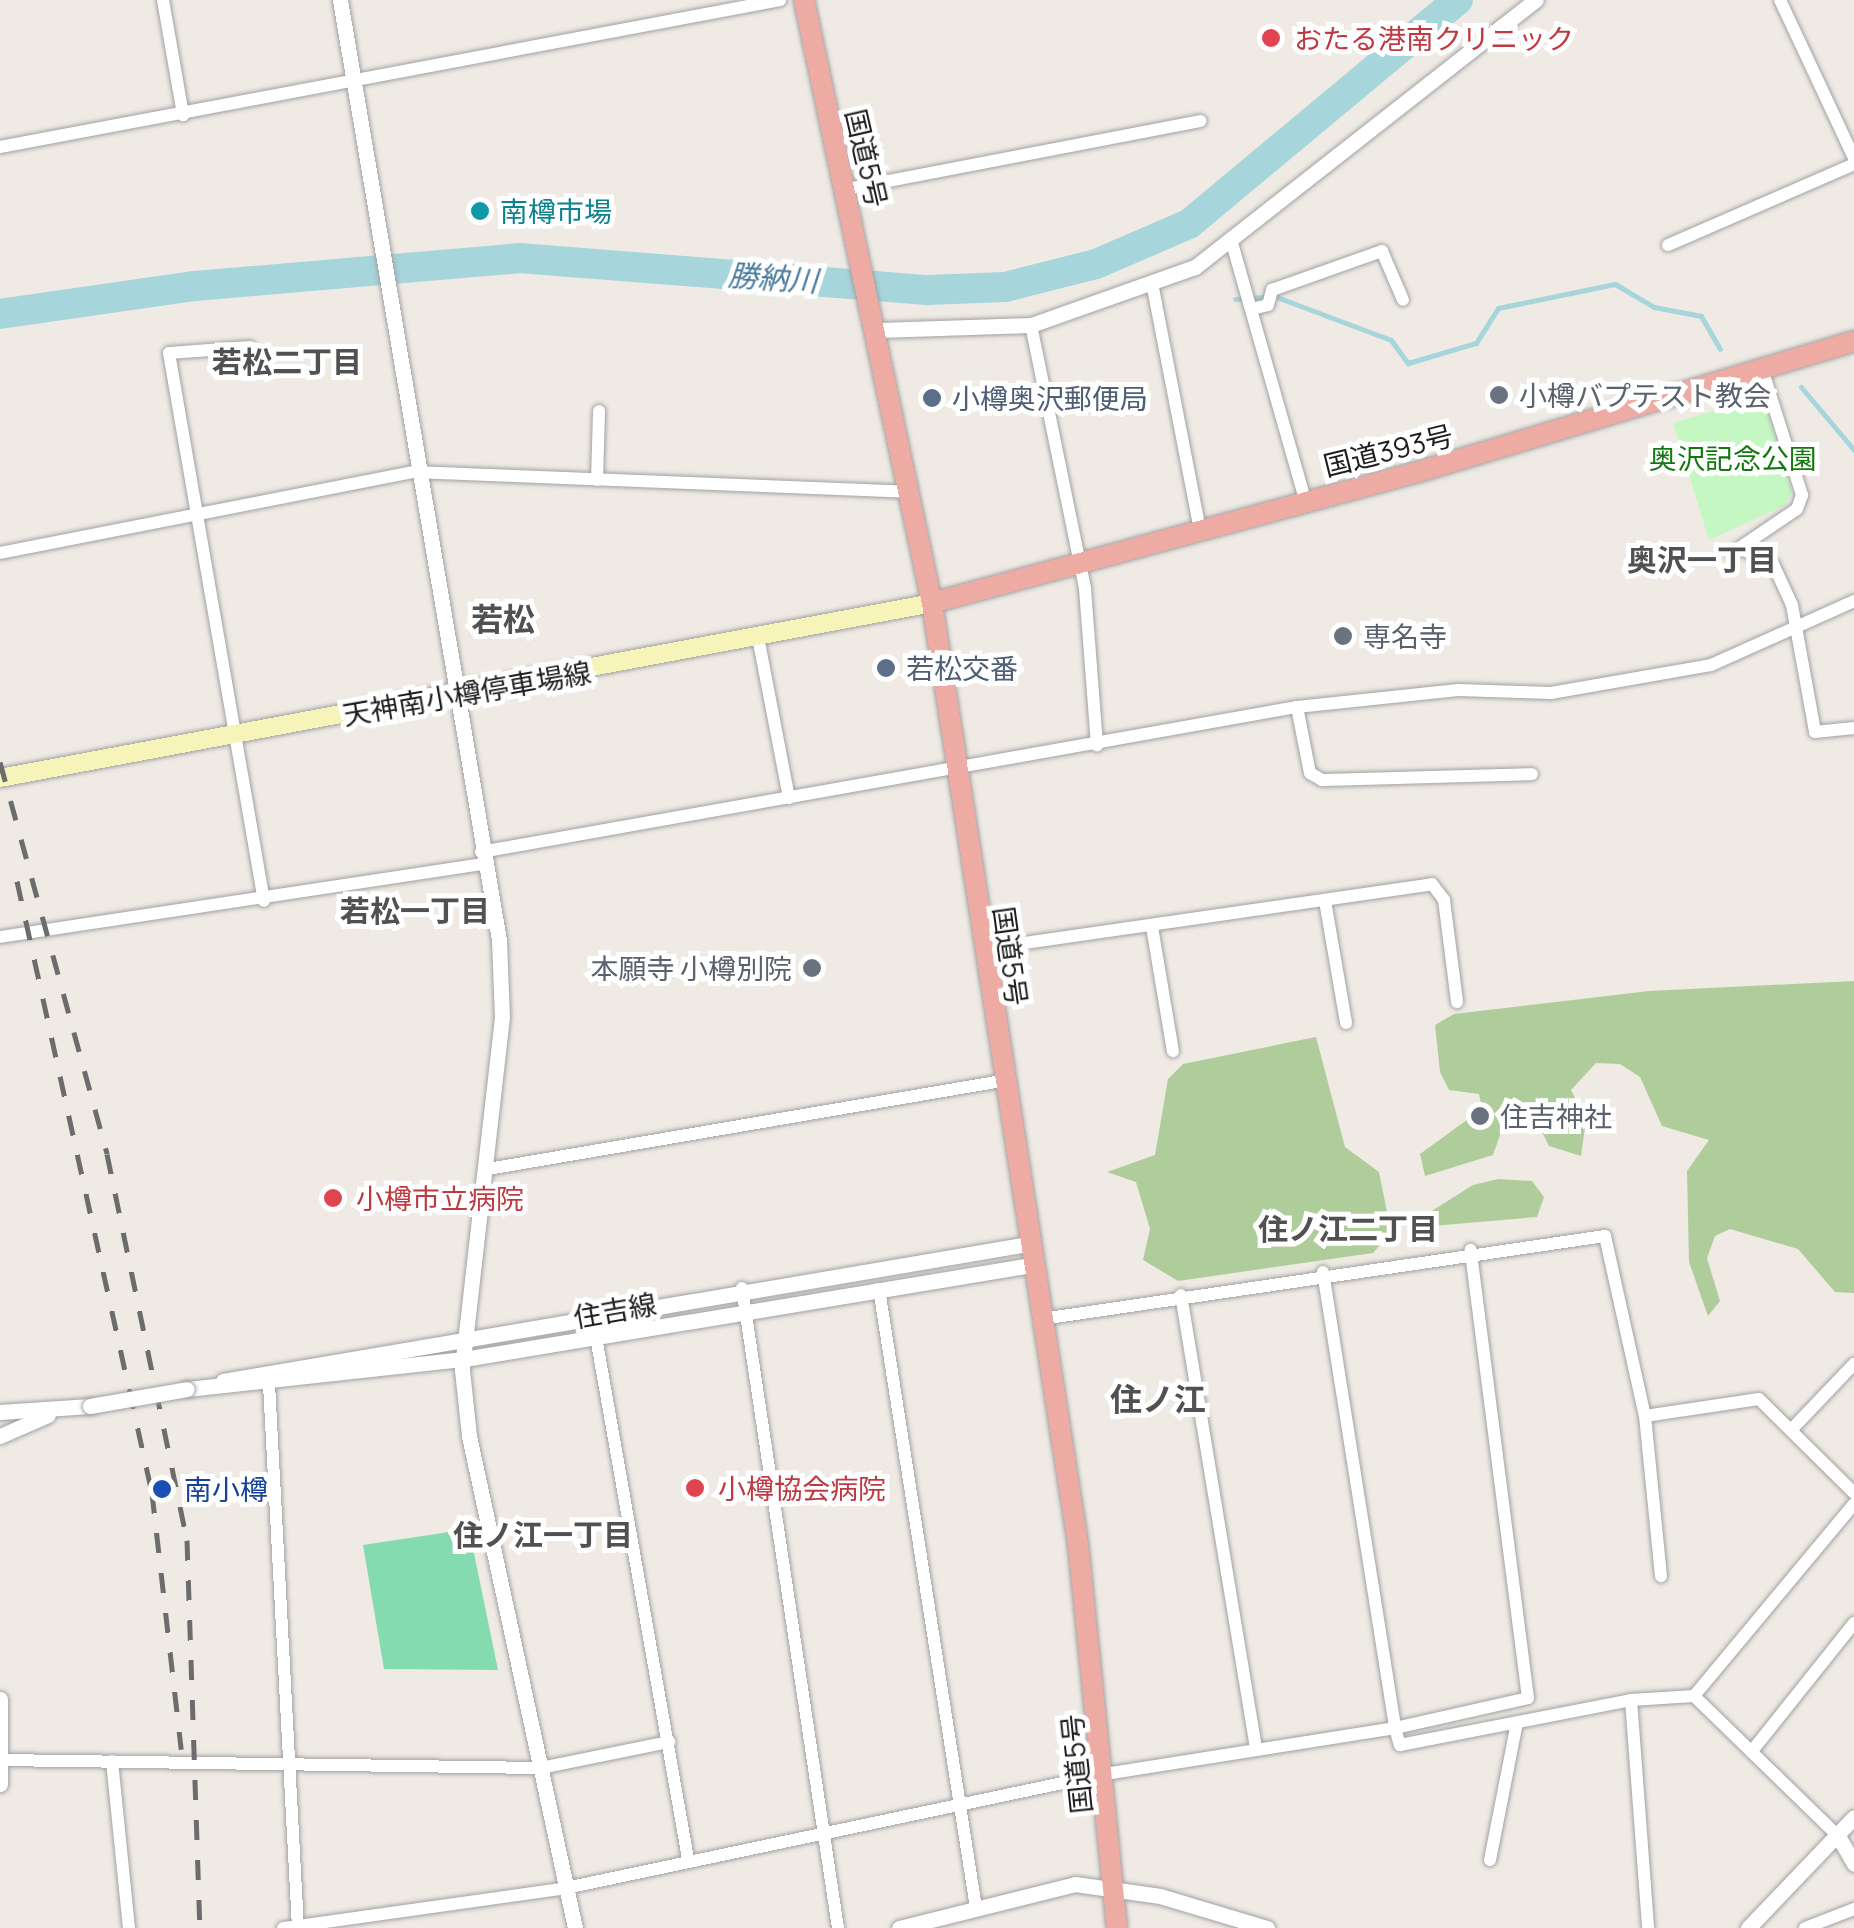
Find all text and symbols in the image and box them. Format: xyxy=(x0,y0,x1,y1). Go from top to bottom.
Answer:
place label: おたる港南クリニック xyxy=(1294,21,1574,55)
marker: おたる港南クリニック xyxy=(1258,25,1284,51)
street label: 国道5号 xyxy=(839,105,895,211)
place label: 南樽市場 xyxy=(500,194,612,228)
marker: 南樽市場 xyxy=(469,200,491,222)
water label: 勝納川 xyxy=(727,257,819,299)
district label: 若松二丁目 xyxy=(212,344,362,380)
place label: 小樽バプテスト教会 xyxy=(1519,378,1771,412)
place label: 小樽奥沢郵便局 xyxy=(952,381,1148,415)
marker: 小樽バプテスト教会 xyxy=(1488,384,1510,406)
marker: 小樽奥沢郵便局 xyxy=(921,387,943,409)
street label: 国道393号 xyxy=(1320,418,1456,482)
park label: 奥沢記念公園 xyxy=(1649,441,1817,475)
district label: 奥沢一丁目 xyxy=(1627,542,1777,578)
district label: 若松 xyxy=(471,600,535,638)
place label: 専名寺 xyxy=(1363,619,1447,653)
marker: 専名寺 xyxy=(1332,625,1354,647)
place label: 若松交番 xyxy=(906,651,1018,685)
street label: 天神南小樽停車場線 xyxy=(340,655,594,731)
marker: 若松交番 xyxy=(875,657,897,679)
district label: 若松一丁目 xyxy=(340,893,490,929)
street label: 国道5号 xyxy=(987,904,1035,1008)
place label: 本願寺 小樽別院 xyxy=(590,951,792,985)
marker: 本願寺 小樽別院 xyxy=(801,957,823,979)
place label: 住吉神社 xyxy=(1500,1099,1612,1133)
marker: 住吉神社 xyxy=(1469,1105,1491,1127)
place label: 小樽市立病院 xyxy=(356,1181,524,1215)
marker: 小樽市立病院 xyxy=(320,1185,346,1211)
district label: 住ノ江二丁目 xyxy=(1258,1211,1438,1247)
street label: 住吉線 xyxy=(571,1286,659,1334)
district label: 住ノ江 xyxy=(1110,1380,1206,1418)
place label: 小樽協会病院 xyxy=(718,1471,886,1505)
place label: 南小樽 xyxy=(184,1472,268,1506)
marker: 小樽協会病院 xyxy=(682,1475,708,1501)
marker: 南小樽 xyxy=(149,1476,175,1502)
district label: 住ノ江一丁目 xyxy=(453,1517,633,1553)
street label: 国道5号 xyxy=(1054,1712,1098,1816)

